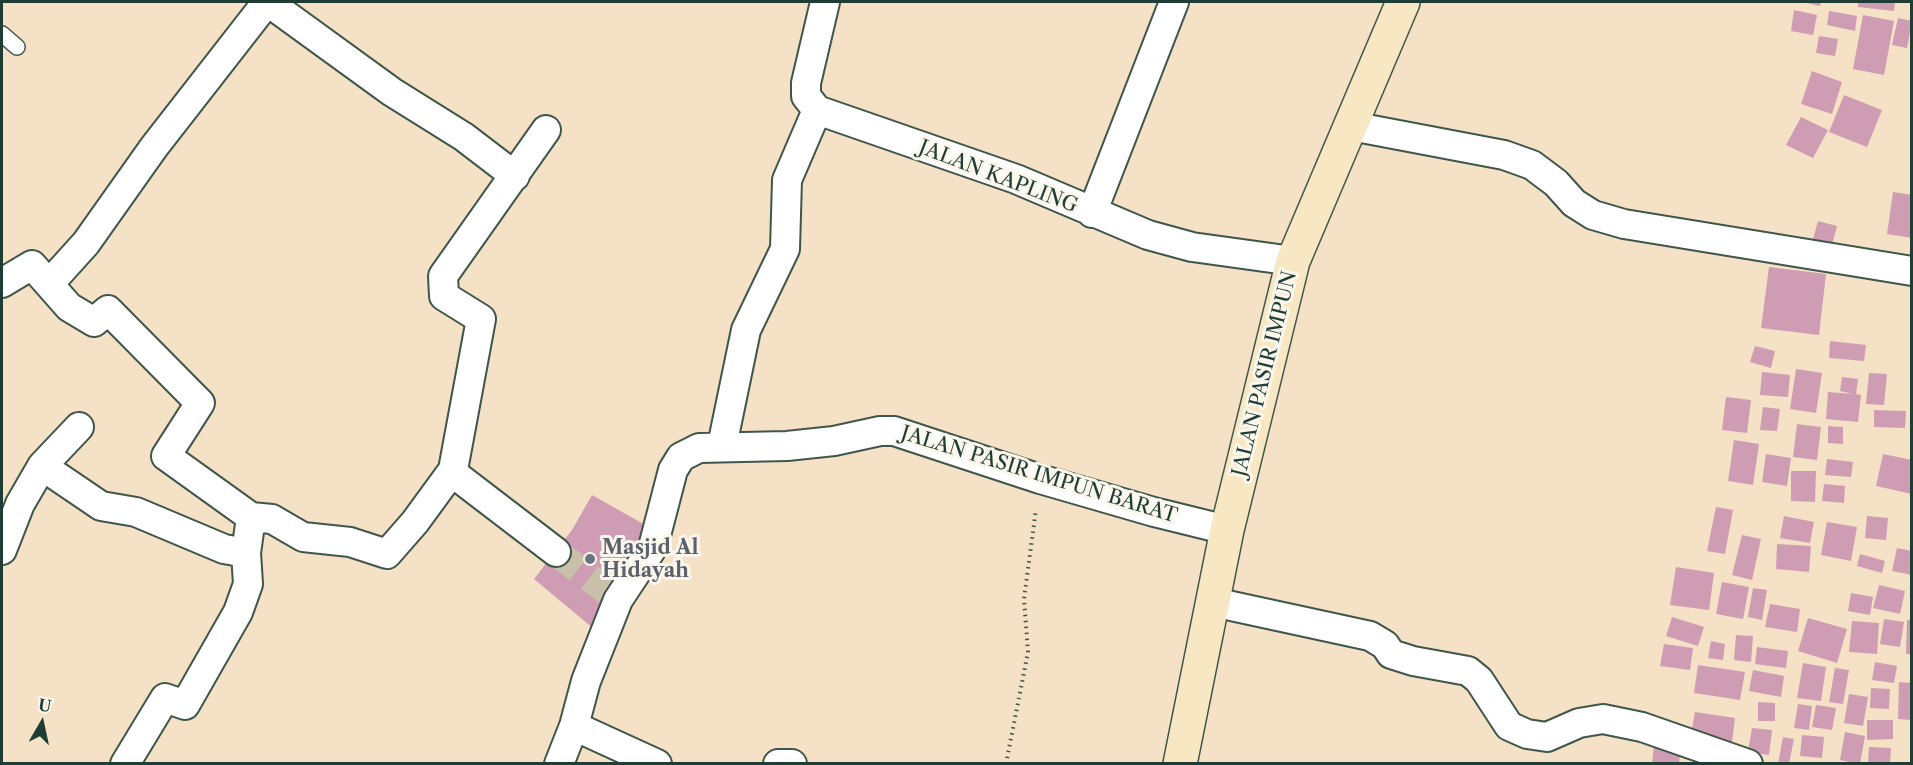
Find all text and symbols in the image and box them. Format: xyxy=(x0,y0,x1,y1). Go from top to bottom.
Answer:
street label: JALAN KAPLING xyxy=(915,136,1081,218)
street label: JALAN PASIR IMPUN xyxy=(1228,269,1302,479)
street label: JALAN PASIR IMPUN BARAT xyxy=(898,421,1180,529)
place label: Masjid Al Hidayah xyxy=(602,536,698,583)
marker: Masjid Al Hidayah xyxy=(583,552,597,566)
north arrow xyxy=(12,693,72,753)
text: U xyxy=(37,694,53,716)

